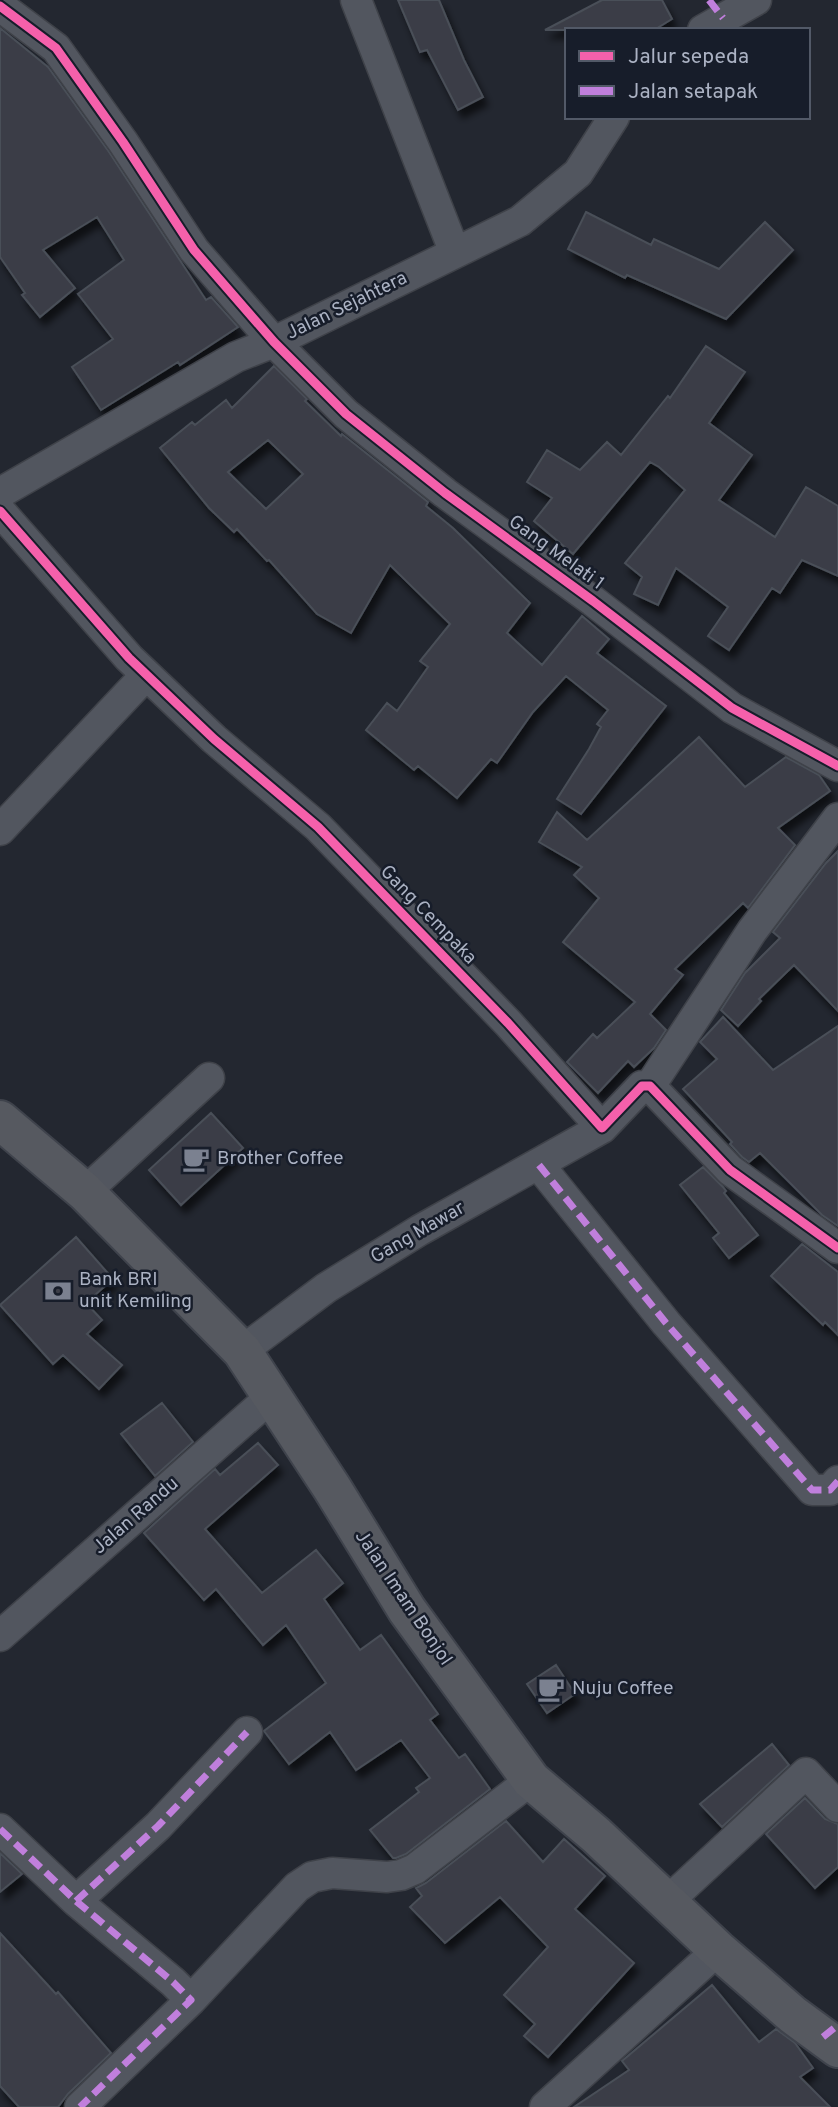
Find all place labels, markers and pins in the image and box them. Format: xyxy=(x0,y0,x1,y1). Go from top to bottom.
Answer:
cafe icon: Brother Coffee xyxy=(181,1144,211,1174)
place label: Brother Coffee xyxy=(217,1147,343,1171)
place label: Bank BRI unit Kemiling xyxy=(79,1268,192,1314)
bank icon: Bank BRI unit Kemiling xyxy=(43,1276,73,1306)
cafe icon: Nuju Coffee xyxy=(536,1674,566,1704)
place label: Nuju Coffee xyxy=(572,1677,673,1701)

